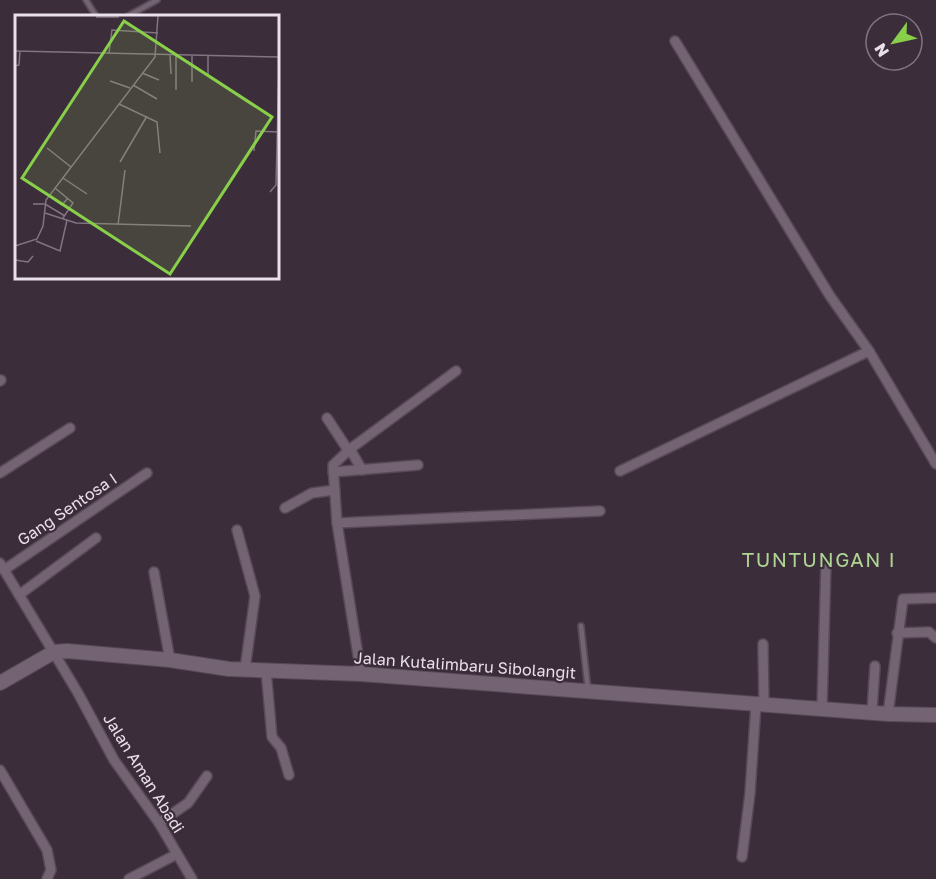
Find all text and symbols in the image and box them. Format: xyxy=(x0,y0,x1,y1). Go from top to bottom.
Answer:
north arrow xyxy=(864,12,924,72)
inset map xyxy=(15,15,279,279)
text: N xyxy=(870,40,893,61)
street label: Gang Sentosa I xyxy=(13,468,121,550)
district label: TUNTUNGAN I xyxy=(742,547,896,571)
street label: Jalan Kutalimbaru Sibolangit xyxy=(353,647,577,683)
street label: Jalan Aman Abadi xyxy=(99,709,189,837)

